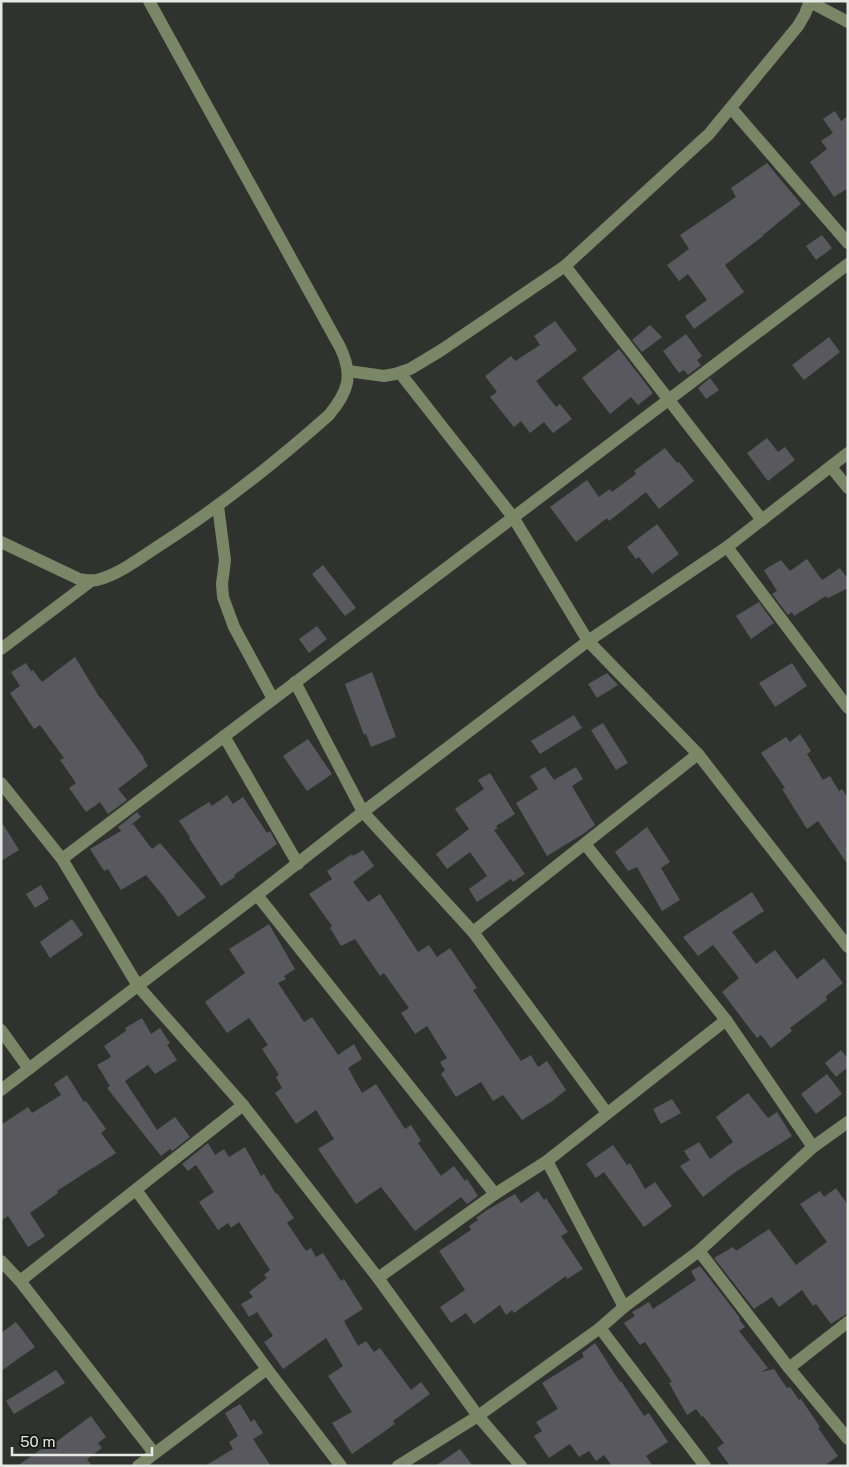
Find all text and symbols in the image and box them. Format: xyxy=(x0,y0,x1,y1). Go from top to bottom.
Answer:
scale bar xyxy=(12,1424,152,1456)
text: 50 m xyxy=(20,1433,55,1450)

